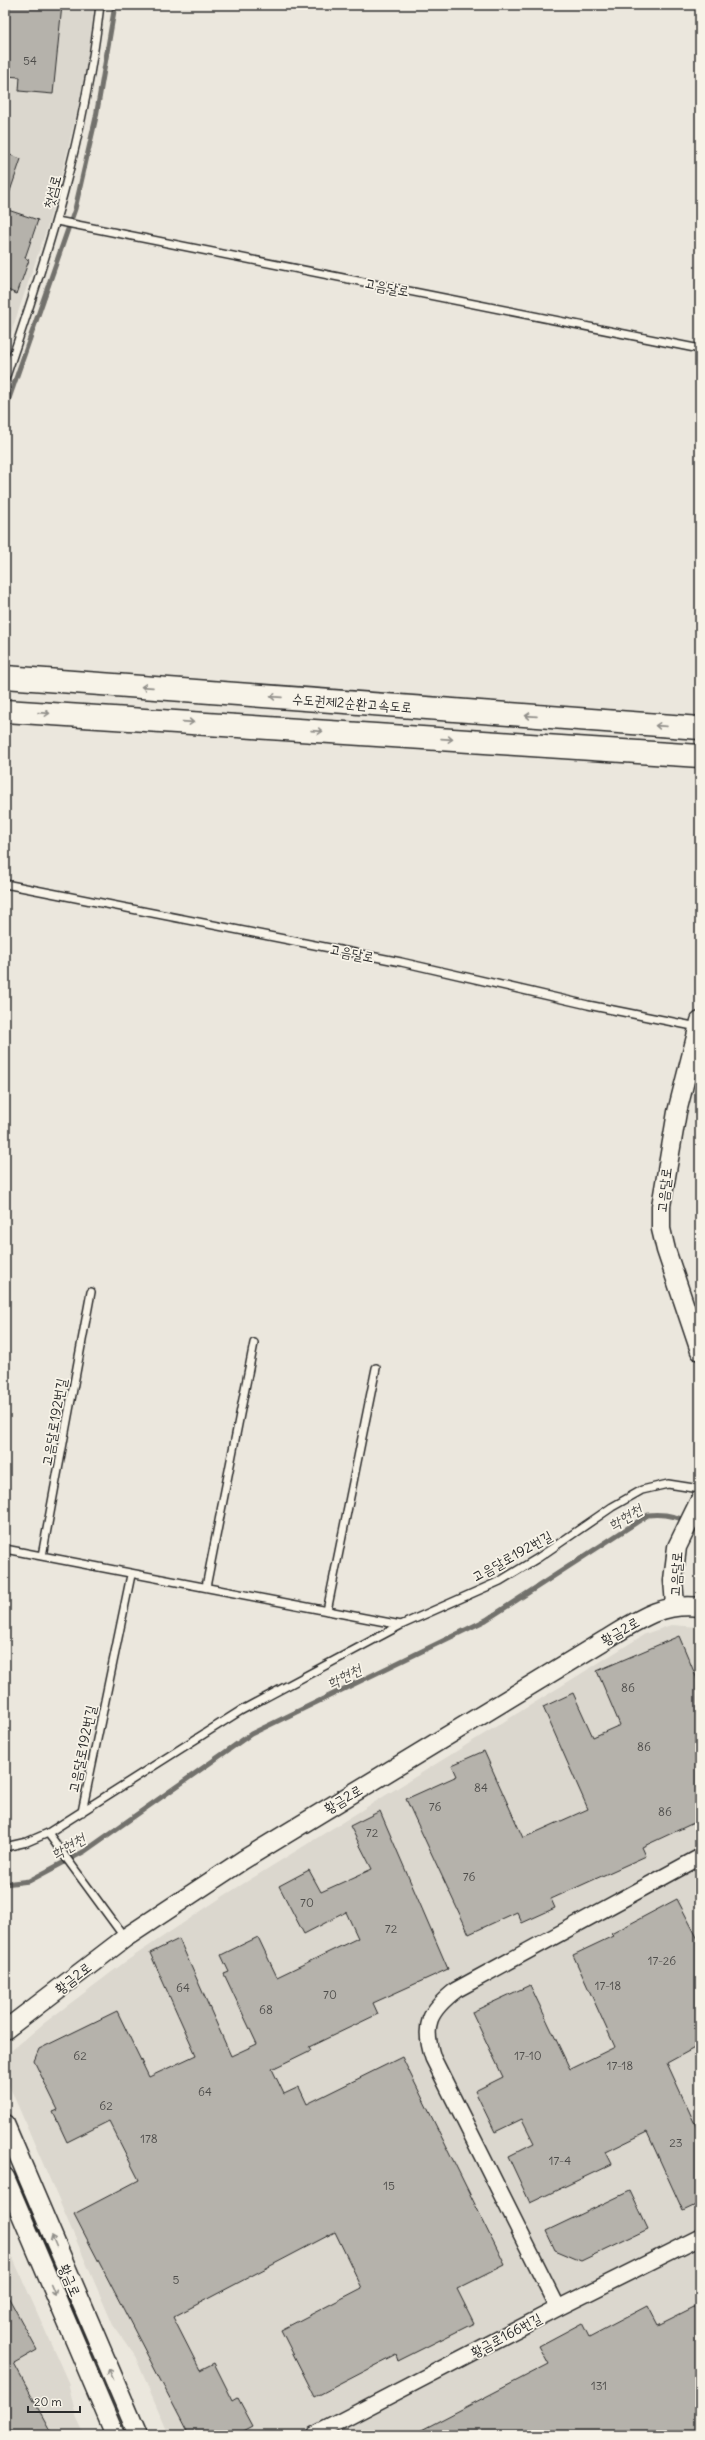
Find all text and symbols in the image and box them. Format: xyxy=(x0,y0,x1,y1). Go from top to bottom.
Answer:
house number: 54 xyxy=(23,53,37,68)
street label: 첫섬로 xyxy=(39,173,65,211)
street label: 고음달로 xyxy=(363,274,411,300)
one-way arrow xyxy=(141,684,154,691)
street label: 수도권제2순환고속도로 xyxy=(291,690,413,716)
one-way arrow xyxy=(270,693,283,700)
one-way arrow xyxy=(37,710,50,717)
one-way arrow xyxy=(525,712,538,719)
one-way arrow xyxy=(181,719,194,726)
one-way arrow xyxy=(655,722,668,729)
one-way arrow xyxy=(310,727,323,734)
one-way arrow xyxy=(440,736,453,743)
street label: 고음달로 xyxy=(328,940,376,966)
street label: 고음달로 xyxy=(653,1167,675,1213)
street label: 고음달로192번길 xyxy=(37,1376,71,1467)
water label: 학현천 xyxy=(605,1499,647,1534)
street label: 고음달로192번길 xyxy=(469,1526,556,1585)
street label: 고음달로 xyxy=(666,1551,686,1597)
street label: 황금2로 xyxy=(598,1613,642,1649)
water label: 학현천 xyxy=(324,1659,366,1692)
house number: 86 xyxy=(621,1680,635,1695)
street label: 고음달로192번길 xyxy=(64,1703,100,1794)
house number: 86 xyxy=(637,1739,651,1754)
house number: 84 xyxy=(474,1780,488,1795)
street label: 황금2로 xyxy=(321,1781,365,1817)
house number: 76 xyxy=(429,1799,441,1814)
house number: 86 xyxy=(658,1804,672,1819)
house number: 72 xyxy=(366,1825,379,1840)
water label: 학현천 xyxy=(48,1828,90,1863)
house number: 76 xyxy=(463,1869,475,1884)
house number: 70 xyxy=(300,1895,314,1910)
house number: 72 xyxy=(385,1921,398,1936)
house number: 17-26 xyxy=(648,1953,676,1968)
street label: 황금2로 xyxy=(51,1958,95,1998)
house number: 17-18 xyxy=(595,1978,621,1993)
house number: 64 xyxy=(176,1980,190,1995)
house number: 70 xyxy=(323,1987,337,2002)
house number: 68 xyxy=(259,2002,273,2017)
house number: 62 xyxy=(73,2048,87,2063)
house number: 17-10 xyxy=(514,2048,542,2063)
house number: 17-18 xyxy=(607,2058,633,2073)
house number: 64 xyxy=(198,2084,212,2099)
house number: 62 xyxy=(99,2098,113,2113)
house number: 178 xyxy=(140,2131,158,2146)
house number: 23 xyxy=(669,2135,683,2150)
house number: 17-4 xyxy=(549,2153,571,2168)
house number: 15 xyxy=(383,2178,395,2193)
one-way arrow xyxy=(50,2236,57,2248)
street label: 황금로 xyxy=(55,2261,85,2299)
house number: 5 xyxy=(173,2272,180,2287)
one-way arrow xyxy=(50,2283,57,2295)
street label: 황금로166번길 xyxy=(467,2308,545,2361)
one-way arrow xyxy=(107,2368,114,2380)
house number: 131 xyxy=(591,2378,607,2393)
scale bar xyxy=(28,2388,80,2414)
text: 20 m xyxy=(34,2394,62,2409)

